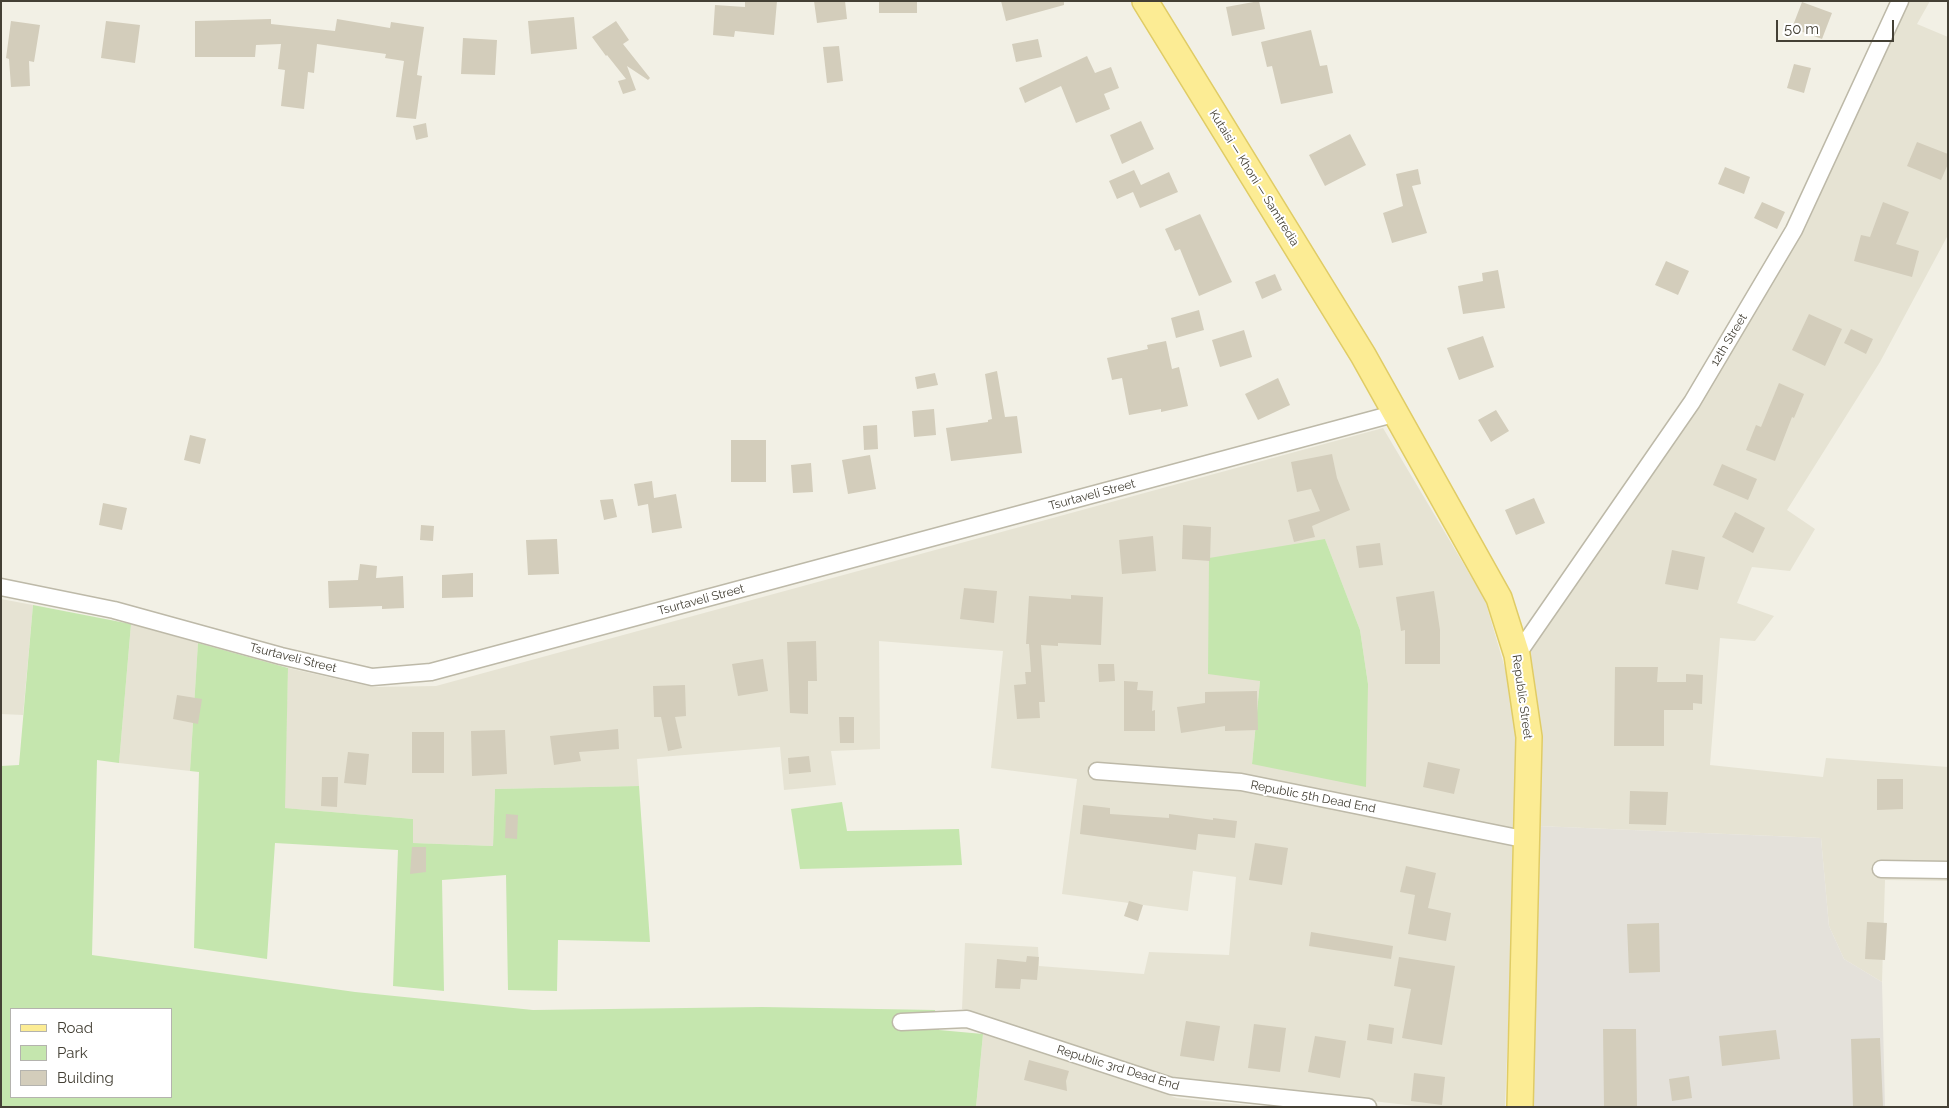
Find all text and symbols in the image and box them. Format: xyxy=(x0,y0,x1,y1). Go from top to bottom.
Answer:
scale bar xyxy=(1779,10,1896,42)
text: 50 m xyxy=(1784,20,1819,38)
street label: Kutaisi — Khoni — Samtredia xyxy=(1206,107,1302,249)
street label: 12th Street xyxy=(1708,311,1750,369)
street label: Tsurtaveli Street xyxy=(1047,477,1137,513)
street label: Tsurtaveli Street xyxy=(656,582,746,618)
street label: Tsurtaveli Street xyxy=(248,640,338,676)
street label: Republic Street xyxy=(1509,654,1535,740)
street label: Republic 5th Dead End xyxy=(1249,778,1377,816)
legend xyxy=(10,1008,172,1098)
text: Road xyxy=(57,1019,93,1037)
street label: Republic 3rd Dead End xyxy=(1055,1042,1181,1094)
text: Park xyxy=(57,1044,88,1062)
text: Building xyxy=(57,1069,114,1087)

